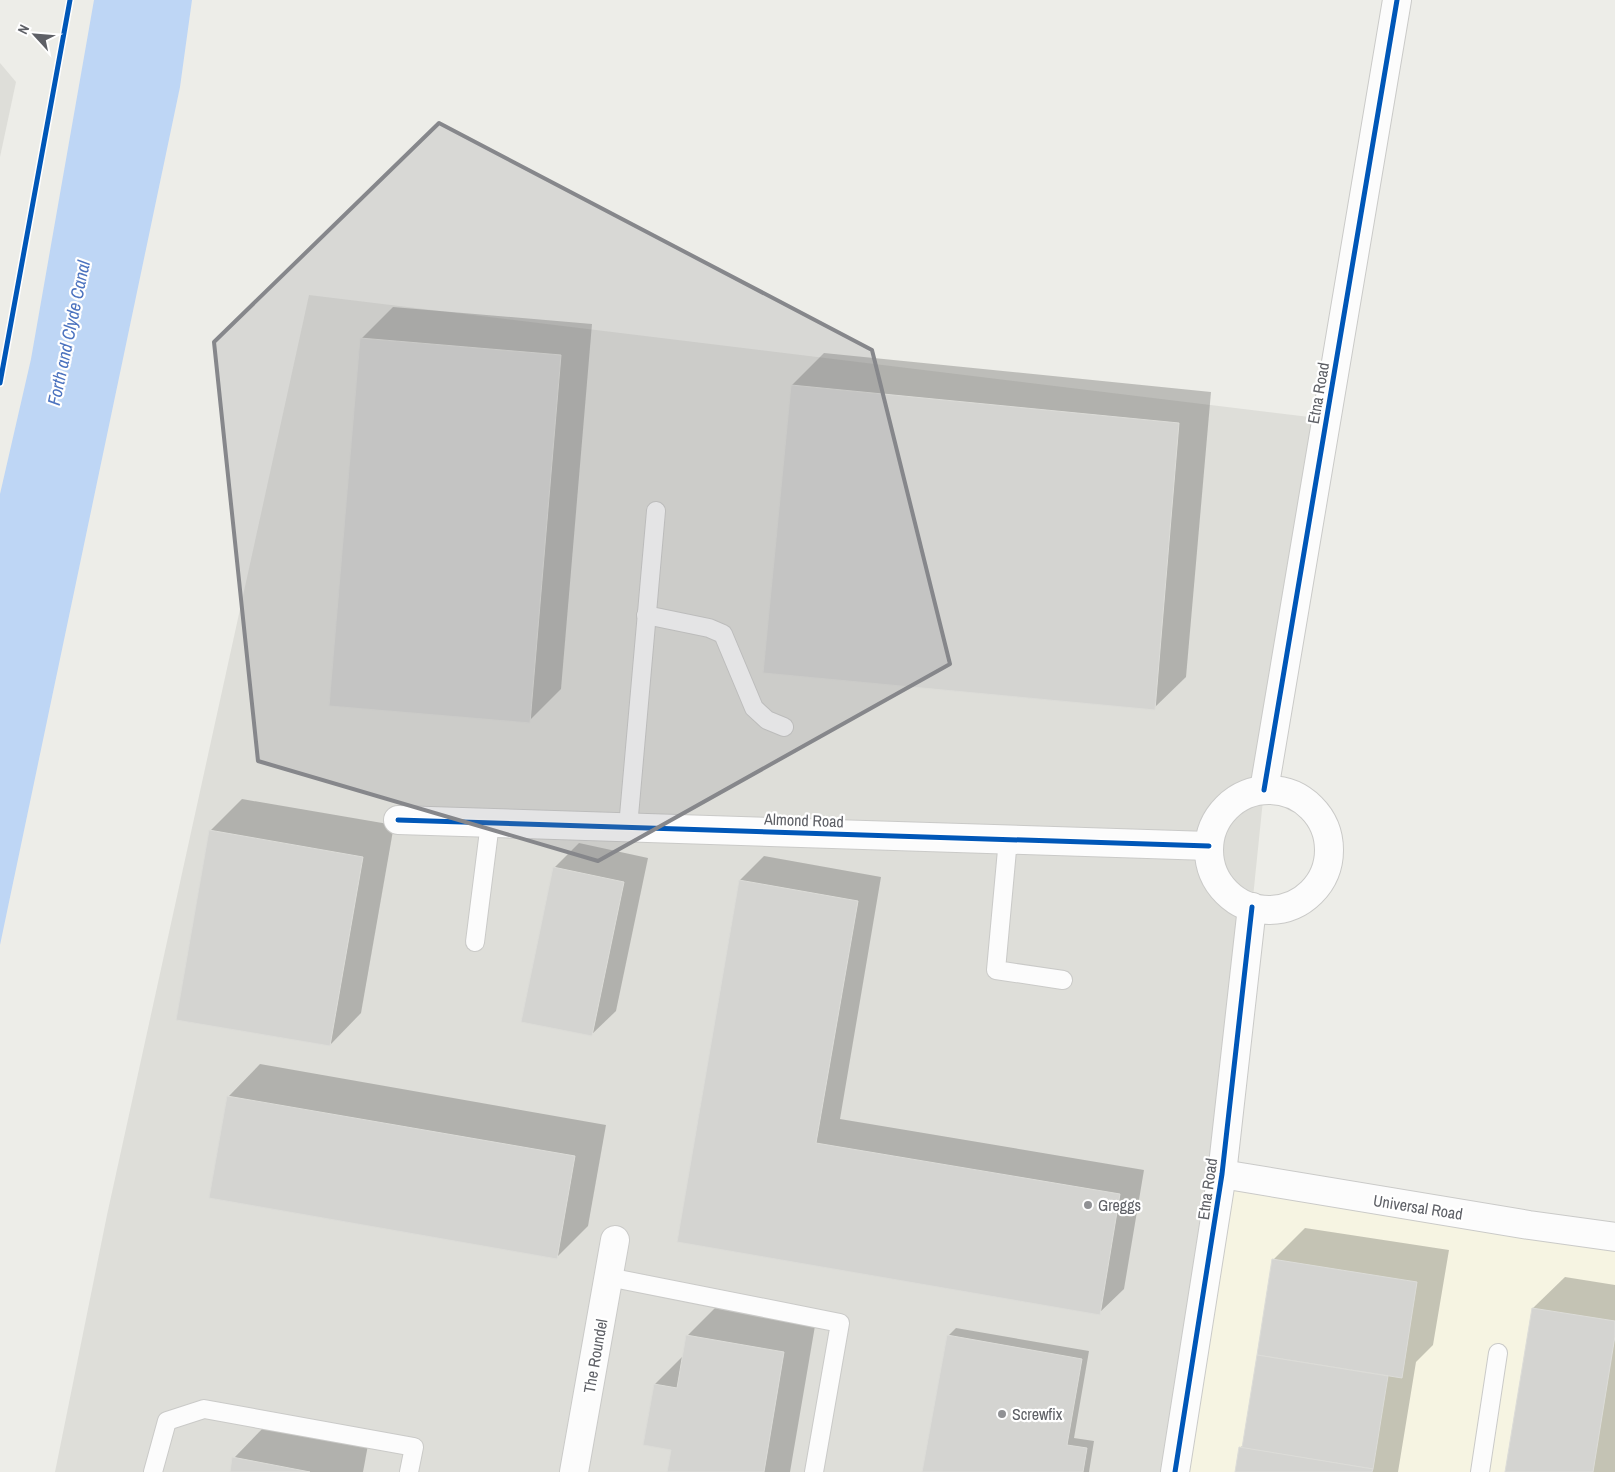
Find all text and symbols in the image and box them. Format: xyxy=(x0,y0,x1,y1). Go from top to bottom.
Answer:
north arrow xyxy=(10,10,60,60)
text: N xyxy=(13,22,33,37)
water label: Forth and Clyde Canal xyxy=(41,258,96,407)
street label: Etna Road xyxy=(1302,361,1334,425)
street label: Almond Road xyxy=(763,808,844,832)
street label: Etna Road xyxy=(1192,1157,1222,1221)
street label: Universal Road xyxy=(1372,1189,1464,1225)
place label: Greggs xyxy=(1098,1194,1141,1216)
marker: Greggs xyxy=(1082,1199,1094,1211)
street label: The Roundel xyxy=(578,1317,612,1395)
place label: Screwfix xyxy=(1012,1403,1063,1425)
marker: Screwfix xyxy=(996,1408,1008,1420)

